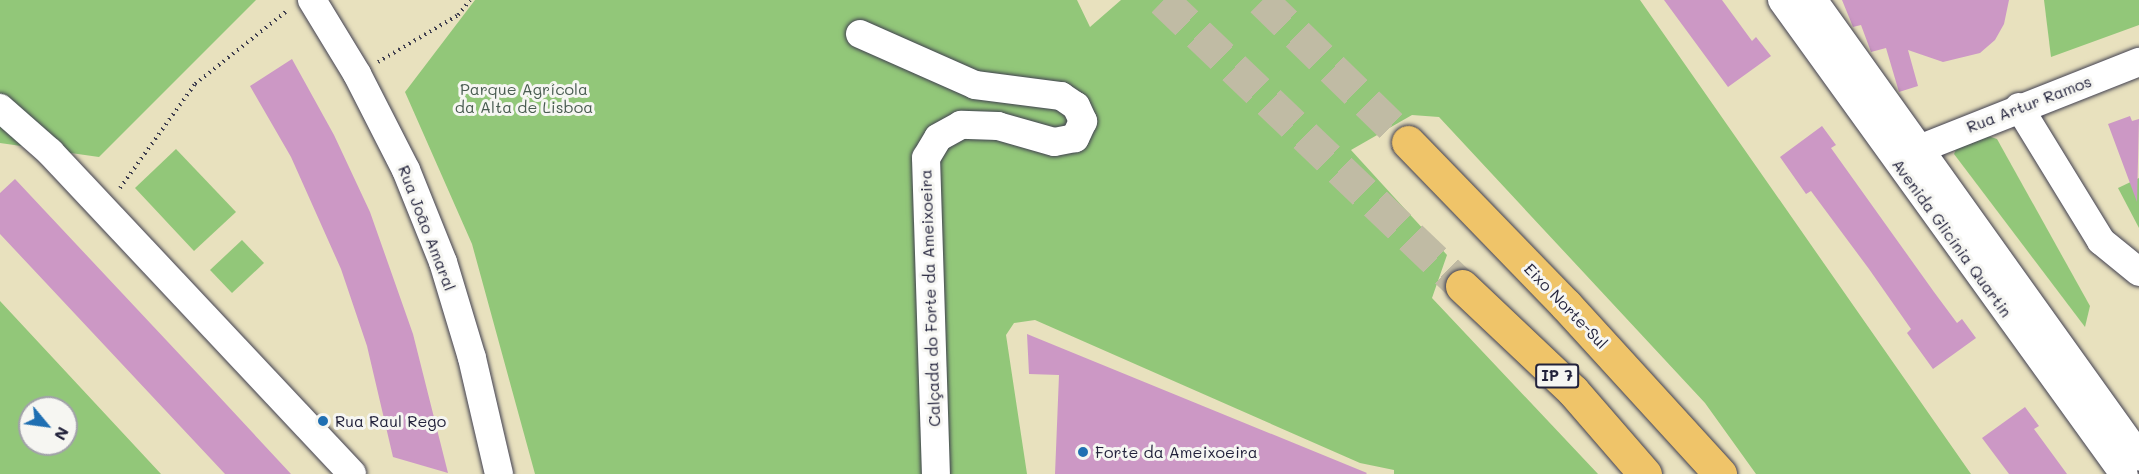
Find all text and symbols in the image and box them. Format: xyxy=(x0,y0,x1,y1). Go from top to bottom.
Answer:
street label: Rua Artur Ramos xyxy=(1964,71,2094,137)
park label: Parque Agrícola da Alta de Lisboa xyxy=(455,79,593,117)
street label: Avenida Glicínia Quartin xyxy=(1888,155,2016,321)
street label: Rua João Amaral xyxy=(394,163,460,293)
street label: Calçada do Forte da Ameixoeira xyxy=(916,169,944,427)
street label: Eixo Norte-Sul xyxy=(1520,259,1612,353)
road number: IP 7 xyxy=(1534,364,1580,388)
north arrow xyxy=(18,396,78,456)
place label: Rua Raul Rego xyxy=(335,411,446,431)
marker: Rua Raul Rego xyxy=(316,414,330,428)
text: N xyxy=(50,424,75,444)
place label: Forte da Ameixoeira xyxy=(1095,442,1258,462)
marker: Forte da Ameixoeira xyxy=(1076,445,1090,459)

